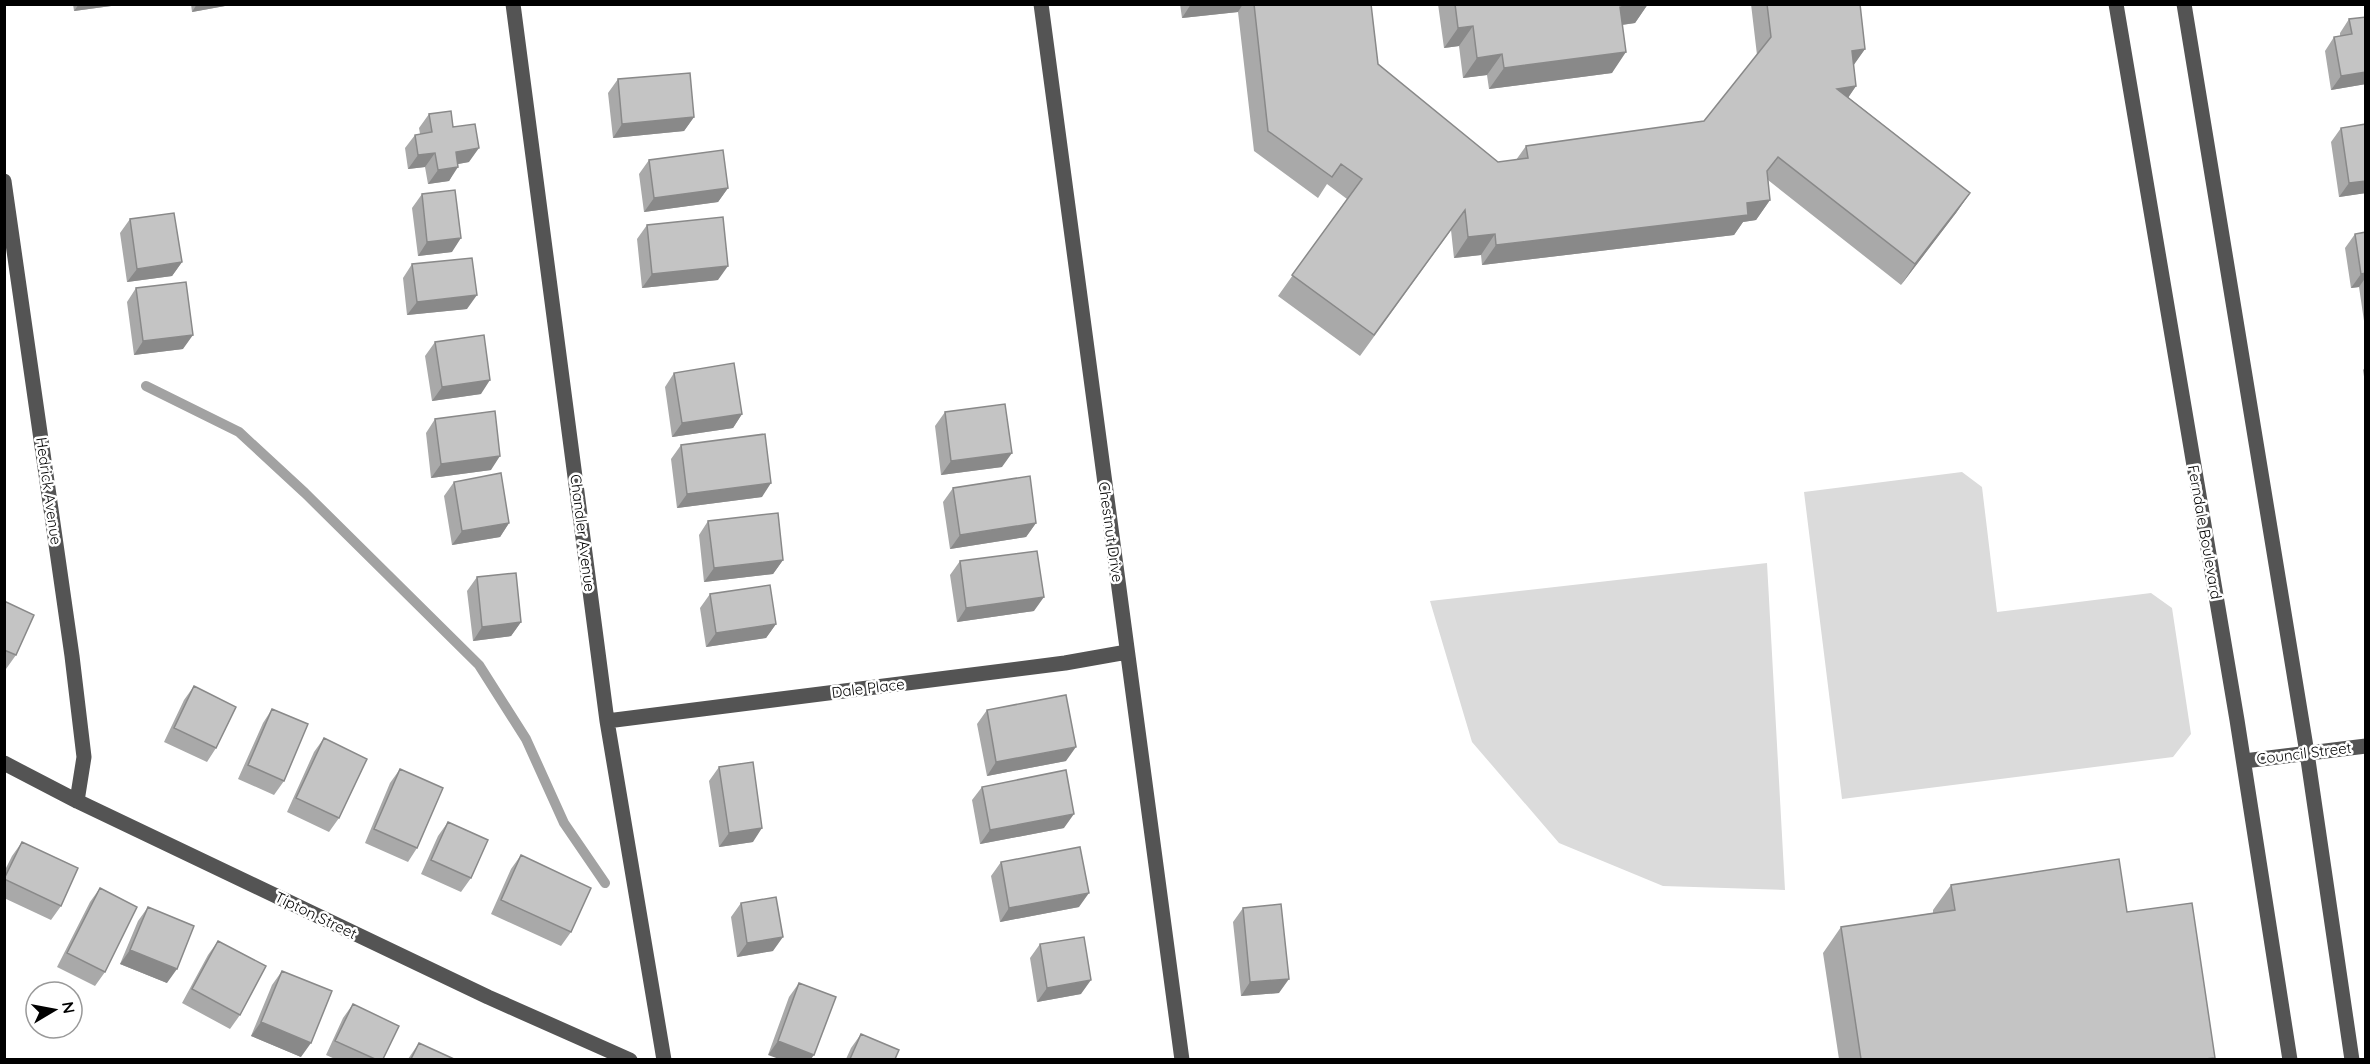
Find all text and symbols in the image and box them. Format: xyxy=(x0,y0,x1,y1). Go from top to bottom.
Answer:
street label: Hedrick Avenue xyxy=(32,436,66,546)
street label: Ferndale Boulevard xyxy=(2184,463,2226,601)
street label: Chandler Avenue xyxy=(566,473,600,593)
street label: Chestnut Drive xyxy=(1095,480,1127,584)
street label: Dale Place xyxy=(830,674,906,702)
street label: Council Street xyxy=(2255,738,2353,768)
street label: Tipton Street xyxy=(272,887,360,943)
north arrow xyxy=(24,980,84,1040)
text: N xyxy=(58,1000,80,1015)

